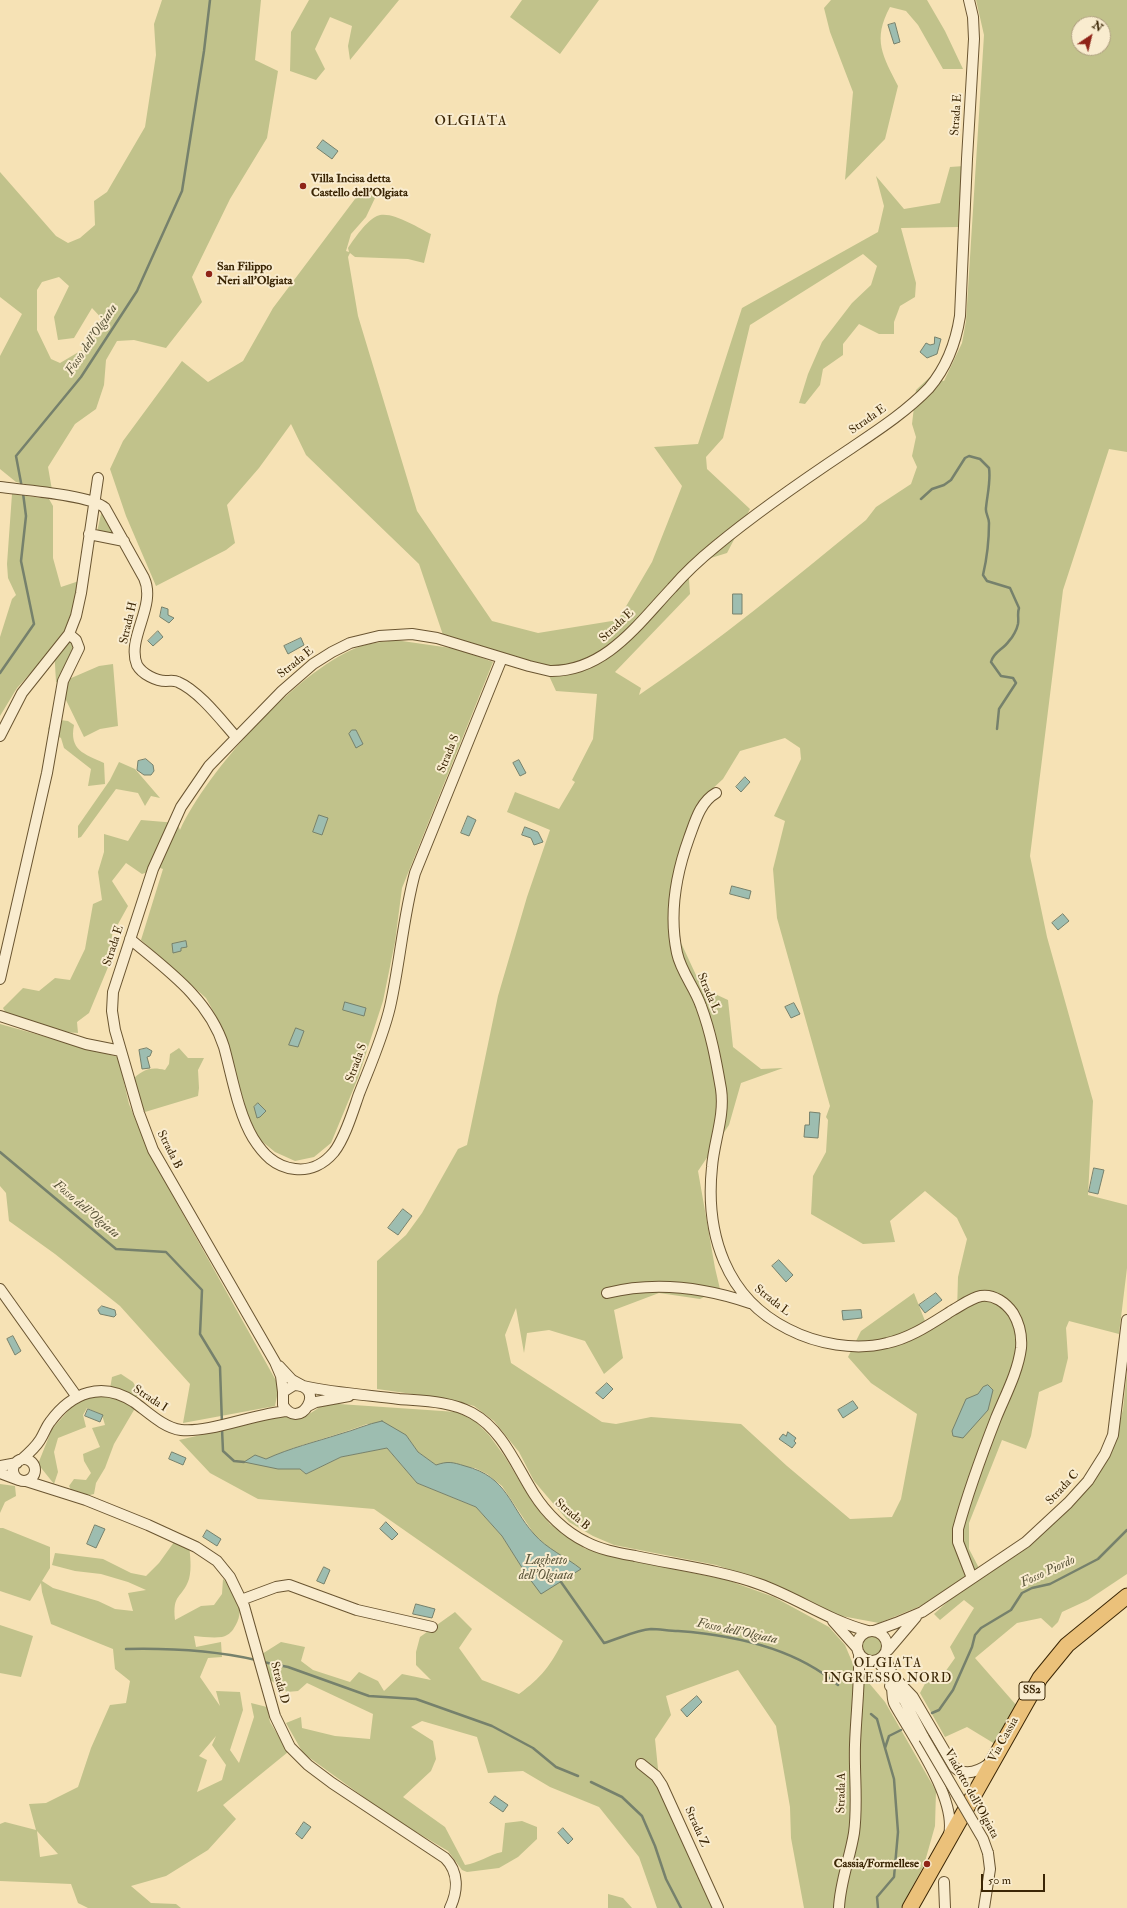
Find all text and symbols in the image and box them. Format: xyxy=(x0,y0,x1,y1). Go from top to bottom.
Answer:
north arrow xyxy=(1071,16,1111,56)
text: N xyxy=(1090,18,1105,35)
street label: Strada E xyxy=(948,94,966,136)
district label: OLGIATA xyxy=(434,114,508,130)
place label: Villa Incisa detta Castello dell'Olgiata xyxy=(311,172,408,200)
marker: Villa Incisa detta Castello dell'Olgiata xyxy=(298,181,308,191)
place label: San Filippo Neri all'Olgiata xyxy=(217,260,292,288)
marker: San Filippo Neri all'Olgiata xyxy=(204,269,214,279)
water label: Fosso dell’Olgiata xyxy=(63,302,121,378)
street label: Strada E xyxy=(847,402,889,438)
street label: Strada H xyxy=(117,600,141,646)
street label: Strada E xyxy=(597,606,637,646)
street label: Strada E xyxy=(275,644,317,682)
street label: Strada S xyxy=(435,733,463,775)
street label: Strada E xyxy=(101,924,127,968)
street label: Strada L xyxy=(693,971,723,1015)
street label: Strada S xyxy=(343,1042,371,1084)
street label: Strada B xyxy=(153,1128,185,1172)
water label: Fosso dell’Olgiata xyxy=(50,1178,122,1242)
street label: Strada L xyxy=(751,1282,793,1320)
street label: Strada I xyxy=(130,1383,170,1415)
street label: Strada C xyxy=(1043,1468,1083,1508)
street label: Strada B xyxy=(552,1496,592,1534)
water label: Laghetto dell'Olgiata xyxy=(519,1553,573,1584)
water label: Fosso Piordo xyxy=(1018,1553,1078,1591)
water label: Fosso dell’Olgiata xyxy=(695,1616,779,1648)
district label: OLGIATA INGRESSO NORD xyxy=(824,1656,952,1687)
street label: Strada D xyxy=(266,1660,292,1706)
road number: SS2 xyxy=(1019,1682,1045,1700)
street label: Via Cassia xyxy=(986,1715,1022,1765)
street label: Viadotto dell'Olgiata xyxy=(940,1747,1002,1841)
street label: Strada A xyxy=(834,1772,850,1814)
street label: Strada Z xyxy=(681,1805,711,1849)
place label: Cassia/Formellese xyxy=(834,1857,919,1871)
marker: Cassia/Formellese xyxy=(922,1859,932,1869)
scale bar xyxy=(983,1866,1047,1892)
text: 50 m xyxy=(988,1873,1011,1888)

